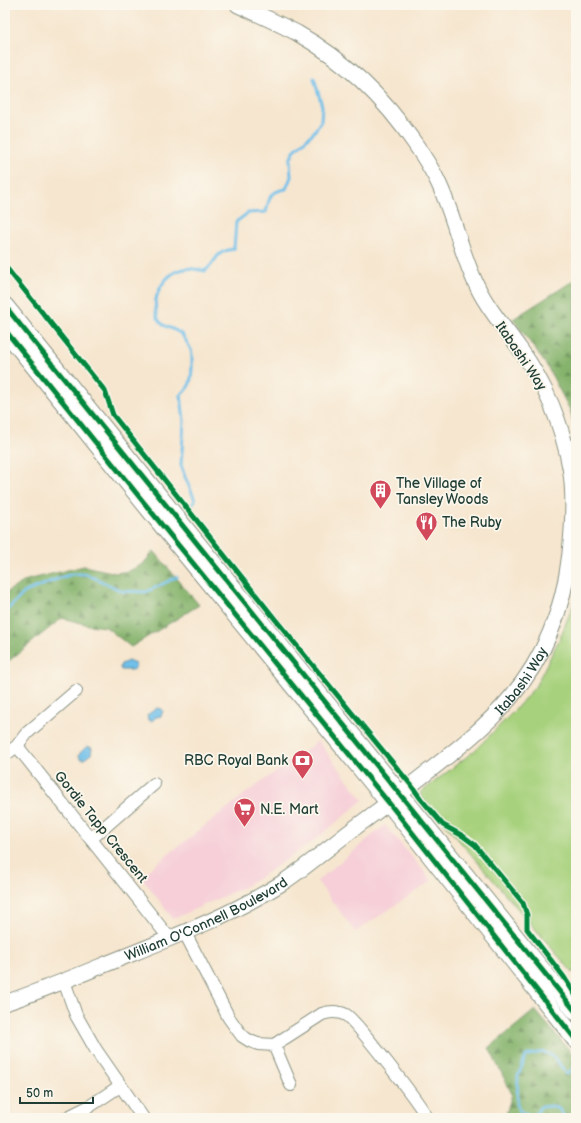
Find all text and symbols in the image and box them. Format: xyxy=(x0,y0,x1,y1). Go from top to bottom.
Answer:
street label: Itabashi Way xyxy=(492,318,551,394)
place label: The Village of Tansley Woods xyxy=(396,475,488,508)
building icon: The Village of Tansley Woods xyxy=(368,478,394,511)
restaurant icon: The Ruby xyxy=(413,509,439,542)
place label: The Ruby xyxy=(442,514,502,531)
street label: Itabashi Way xyxy=(491,643,551,718)
bank icon: RBC Royal Bank xyxy=(290,747,316,780)
place label: RBC Royal Bank xyxy=(184,752,288,769)
street label: Gordie Tapp Crescent xyxy=(51,768,152,887)
supermarket icon: N.E. Mart xyxy=(231,796,257,829)
place label: N.E. Mart xyxy=(260,801,319,818)
street label: William O'Connell Boulevard xyxy=(122,873,291,964)
scale bar xyxy=(20,1079,93,1105)
text: 50 m xyxy=(26,1086,53,1101)

